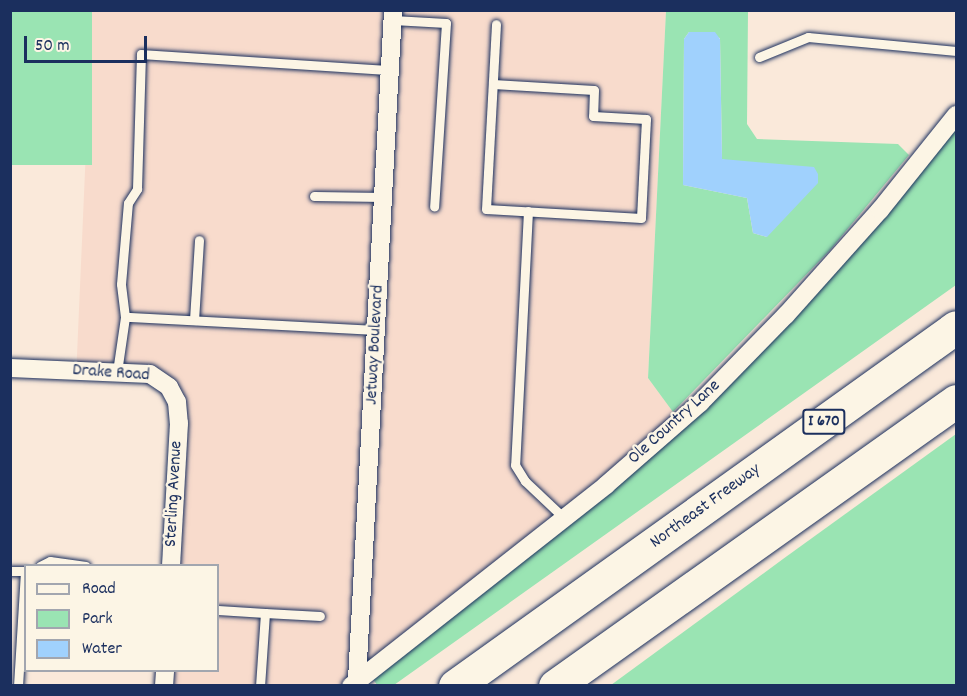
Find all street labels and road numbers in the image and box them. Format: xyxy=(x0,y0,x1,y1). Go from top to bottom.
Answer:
street label: Jetway Boulevard xyxy=(362,284,390,406)
street label: Drake Road xyxy=(72,361,150,387)
street label: Ole Country Lane xyxy=(625,376,725,470)
road number: I 670 xyxy=(802,409,846,435)
street label: Sterling Avenue xyxy=(161,440,189,548)
street label: Northeast Freeway xyxy=(647,460,765,554)

